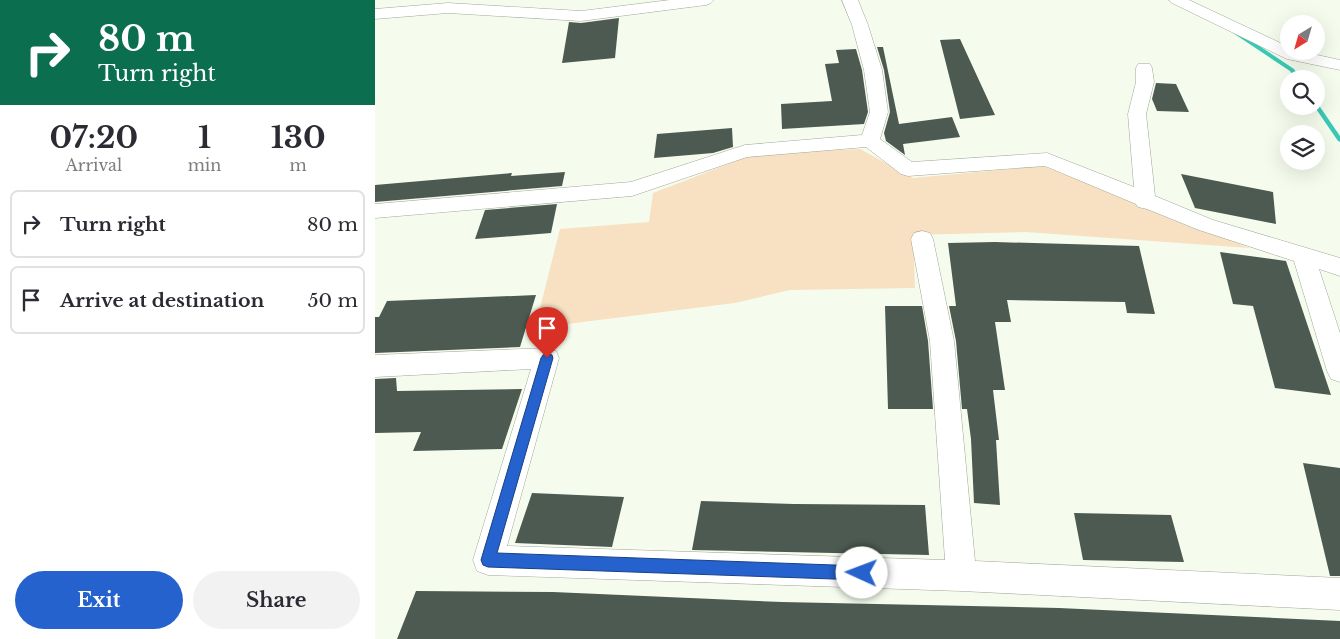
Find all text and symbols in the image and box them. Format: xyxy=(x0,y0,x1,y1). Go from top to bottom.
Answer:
north arrow xyxy=(1280,15,1325,60)
map controls xyxy=(1280,15,1325,170)
text: 80 m xyxy=(98,17,195,60)
icon: right xyxy=(15,20,80,85)
text: Turn right xyxy=(98,60,216,87)
button: search xyxy=(1280,70,1325,115)
text: 07:20 xyxy=(49,119,138,156)
text: 1 xyxy=(198,119,211,156)
text: 130 xyxy=(271,119,326,156)
button: layers xyxy=(1280,125,1325,170)
text: Arrival xyxy=(66,155,122,175)
text: min xyxy=(188,155,221,175)
text: m xyxy=(290,155,307,175)
icon: right xyxy=(17,210,45,238)
text: Turn right xyxy=(60,213,166,236)
text: 80 m xyxy=(307,213,358,236)
icon: arrive xyxy=(17,286,45,314)
text: Arrive at destination xyxy=(60,289,264,312)
text: 50 m xyxy=(308,289,358,312)
pin xyxy=(526,307,568,358)
icon: arrive xyxy=(533,314,561,342)
position arrow xyxy=(835,546,887,598)
button: Exit xyxy=(15,571,183,629)
button: Share xyxy=(193,571,360,629)

